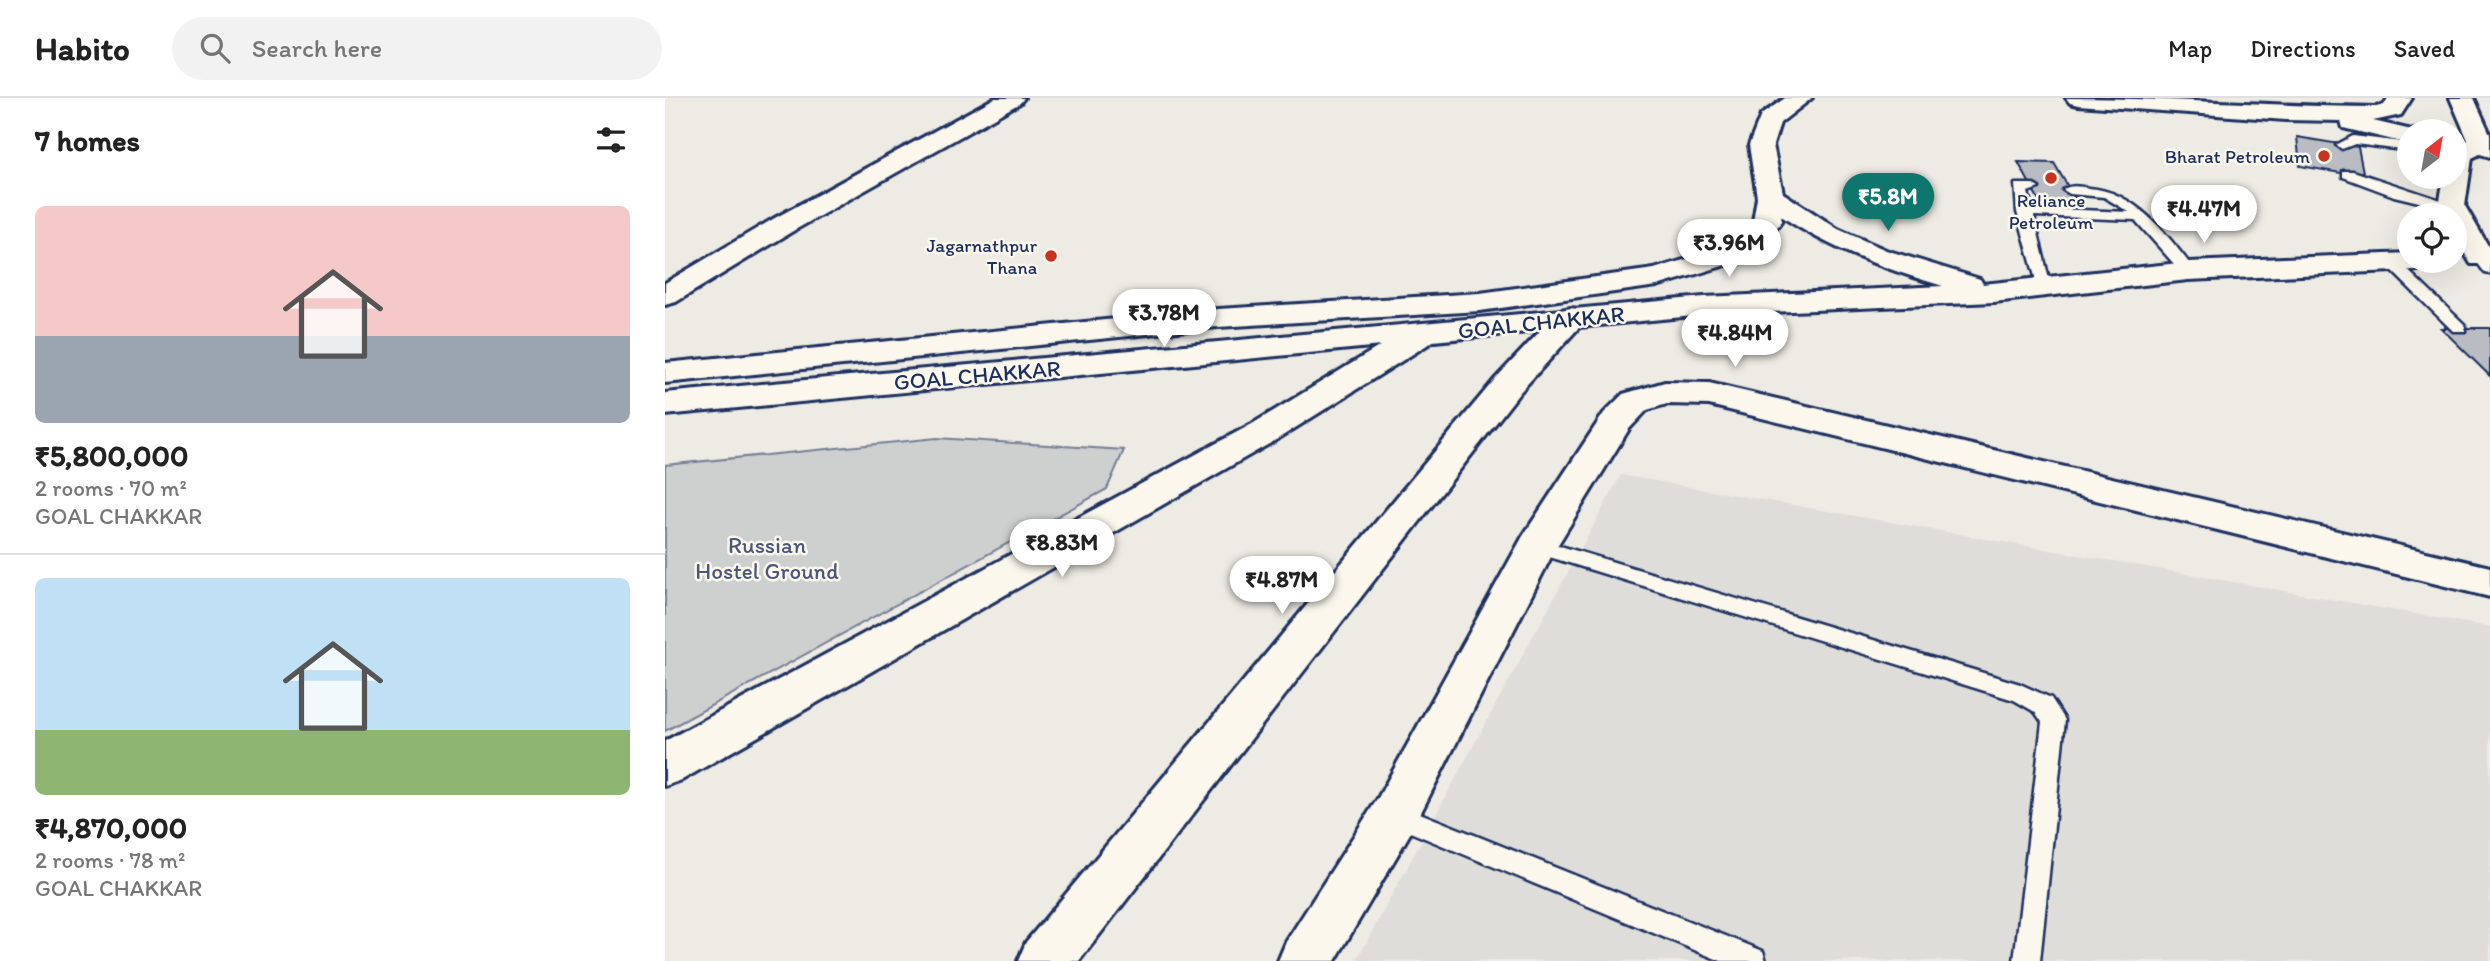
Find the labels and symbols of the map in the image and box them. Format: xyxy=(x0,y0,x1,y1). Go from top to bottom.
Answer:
north arrow xyxy=(2397,119,2467,189)
place label: Bharat Petroleum xyxy=(2165,145,2310,168)
marker: Bharat Petroleum xyxy=(2316,148,2332,164)
marker: Reliance Petroleum xyxy=(2043,170,2059,186)
pin: ₹5.8M xyxy=(1839,174,1937,233)
pin: ₹4.47M xyxy=(2147,186,2261,245)
place label: Reliance Petroleum xyxy=(2009,189,2093,234)
pin: ₹3.96M xyxy=(1672,220,1786,279)
place label: Jagarnathpur Thana xyxy=(926,234,1037,279)
marker: Jagarnathpur Thana xyxy=(1043,248,1059,264)
pin: ₹3.78M xyxy=(1107,289,1221,349)
street label: GOAL CHAKKAR xyxy=(1456,299,1626,345)
pin: ₹4.84M xyxy=(1678,310,1792,369)
street label: GOAL CHAKKAR xyxy=(893,354,1062,396)
pin: ₹8.83M xyxy=(1005,519,1119,579)
park label: Russian Hostel Ground xyxy=(695,531,839,585)
pin: ₹4.87M xyxy=(1225,556,1339,616)

